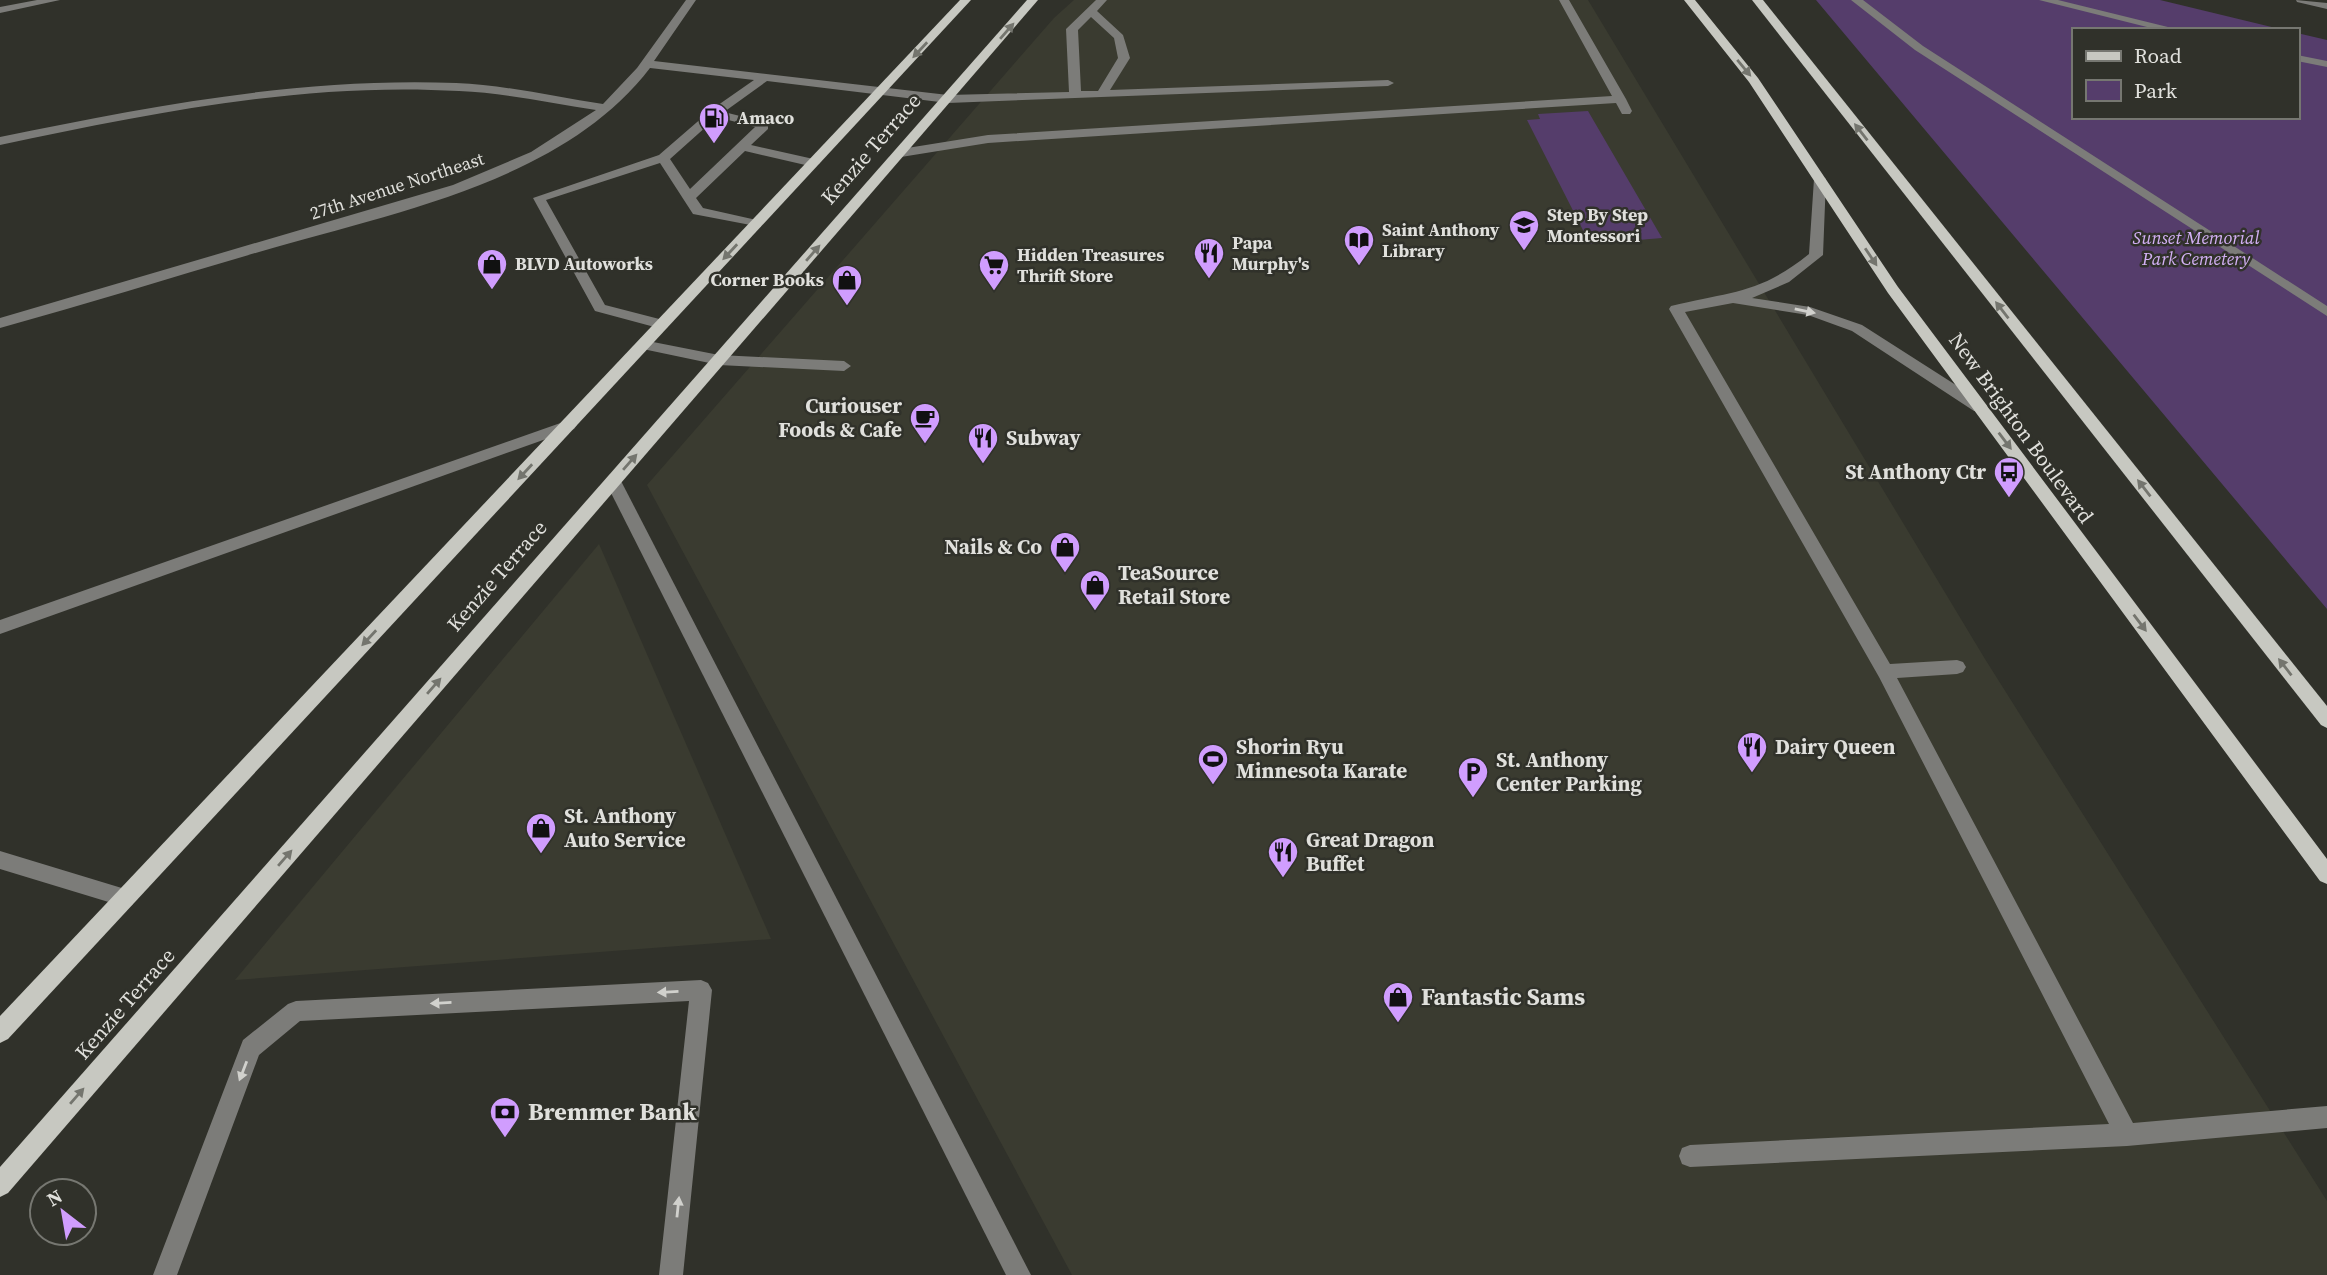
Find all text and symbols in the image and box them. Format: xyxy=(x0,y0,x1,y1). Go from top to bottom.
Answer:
one-way arrow xyxy=(999,22,1014,39)
legend xyxy=(2072,28,2299,119)
one-way arrow xyxy=(912,41,928,58)
text: Road xyxy=(2134,41,2182,70)
one-way arrow xyxy=(1736,59,1752,77)
text: Park xyxy=(2134,76,2178,105)
street label: Kenzie Terrace xyxy=(814,87,927,211)
fuel station icon: Amaco xyxy=(697,101,731,145)
place label: Amaco xyxy=(737,105,794,130)
one-way arrow xyxy=(1854,123,1869,141)
street label: 27th Avenue Northeast xyxy=(307,146,487,225)
place label: Step By Step Montessori xyxy=(1547,202,1648,248)
school or university icon: Step By Step Montessori xyxy=(1507,208,1541,252)
place label: Saint Anthony Library xyxy=(1382,217,1500,263)
library icon: Saint Anthony Library xyxy=(1342,223,1376,267)
park label: Sunset Memorial Park Cemetery xyxy=(2133,225,2259,271)
place label: Papa Murphy's xyxy=(1232,230,1309,276)
restaurant icon: Papa Murphy's xyxy=(1192,236,1226,280)
place label: Hidden Treasures Thrift Store xyxy=(1017,242,1164,288)
one-way arrow xyxy=(723,243,739,260)
one-way arrow xyxy=(805,244,821,262)
shop icon: BLVD Autoworks xyxy=(475,247,509,291)
one-way arrow xyxy=(1864,247,1877,266)
supermarket icon: Hidden Treasures Thrift Store xyxy=(977,248,1011,292)
place label: BLVD Autoworks xyxy=(515,251,653,276)
shop icon: Corner Books xyxy=(830,263,864,307)
place label: Corner Books xyxy=(710,267,824,292)
one-way arrow xyxy=(1996,301,2010,319)
one-way arrow xyxy=(1794,306,1816,317)
street label: New Brighton Boulevard xyxy=(1942,327,2101,529)
place label: Curiouser Foods & Cafe xyxy=(778,391,902,444)
cafe icon: Curiouser Foods & Cafe xyxy=(908,401,942,445)
restaurant icon: Subway xyxy=(966,421,1000,465)
place label: Subway xyxy=(1006,423,1081,452)
one-way arrow xyxy=(1997,432,2011,450)
one-way arrow xyxy=(621,453,637,470)
bus stop icon: St Anthony Ctr xyxy=(1992,455,2026,499)
place label: St Anthony Ctr xyxy=(1845,457,1986,486)
one-way arrow xyxy=(517,463,533,480)
one-way arrow xyxy=(2136,480,2151,498)
street label: Kenzie Terrace xyxy=(440,514,553,638)
shop icon: Nails & Co xyxy=(1048,530,1082,574)
place label: Nails & Co xyxy=(944,532,1042,561)
place label: TeaSource Retail Store xyxy=(1118,558,1230,611)
shop icon: TeaSource Retail Store xyxy=(1078,568,1112,612)
one-way arrow xyxy=(2133,614,2147,633)
one-way arrow xyxy=(362,629,378,646)
one-way arrow xyxy=(2277,658,2292,676)
one-way arrow xyxy=(426,677,442,695)
restaurant icon: Dairy Queen xyxy=(1735,730,1769,774)
place label: Shorin Ryu Minnesota Karate xyxy=(1236,732,1407,785)
place label: Dairy Queen xyxy=(1775,732,1895,761)
sports icon: Shorin Ryu Minnesota Karate xyxy=(1196,742,1230,786)
place label: St. Anthony Center Parking xyxy=(1496,745,1643,798)
parking icon: St. Anthony Center Parking xyxy=(1456,755,1490,799)
place label: St. Anthony Auto Service xyxy=(564,801,686,854)
shop icon: St. Anthony Auto Service xyxy=(524,811,558,855)
place label: Great Dragon Buffet xyxy=(1306,825,1435,878)
restaurant icon: Great Dragon Buffet xyxy=(1266,835,1300,879)
one-way arrow xyxy=(277,849,292,866)
street label: Kenzie Terrace xyxy=(68,942,181,1066)
shop icon: Fantastic Sams xyxy=(1381,980,1415,1024)
place label: Fantastic Sams xyxy=(1421,980,1585,1013)
one-way arrow xyxy=(657,986,679,997)
one-way arrow xyxy=(429,998,451,1009)
one-way arrow xyxy=(237,1061,248,1082)
one-way arrow xyxy=(69,1088,84,1105)
bank icon: Bremmer Bank xyxy=(488,1095,522,1139)
place label: Bremmer Bank xyxy=(528,1095,697,1128)
north arrow xyxy=(28,1177,98,1247)
text: N xyxy=(42,1183,67,1212)
one-way arrow xyxy=(673,1196,684,1218)

